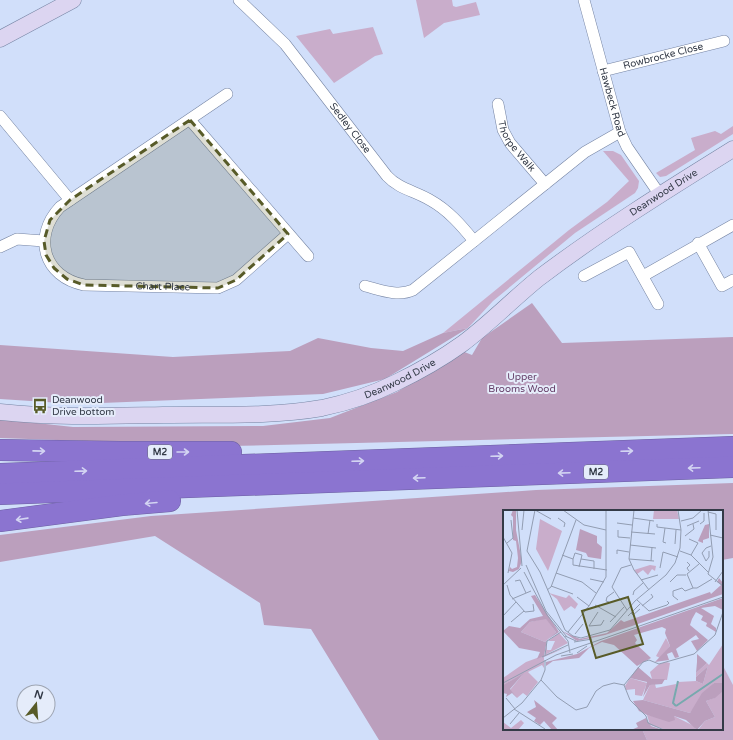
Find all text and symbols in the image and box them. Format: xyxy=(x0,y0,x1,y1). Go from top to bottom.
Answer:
street label: Rowbrocke Close xyxy=(622,40,705,72)
street label: Hawbeck Road xyxy=(597,66,628,139)
street label: Sedley Close xyxy=(327,101,373,156)
street label: Thorpe Walk xyxy=(495,120,538,174)
street label: Deanwood Drive xyxy=(627,166,700,219)
street label: Chart Place xyxy=(136,280,191,293)
street label: Deanwood Drive xyxy=(363,356,438,401)
park label: Upper Brooms Wood xyxy=(488,371,556,395)
place label: Deanwood Drive bottom xyxy=(52,394,114,418)
bus stop icon: Deanwood Drive bottom xyxy=(31,397,49,415)
road number: M2 xyxy=(148,445,172,459)
one-way arrow xyxy=(32,447,45,454)
one-way arrow xyxy=(620,447,633,455)
one-way arrow xyxy=(176,448,189,456)
one-way arrow xyxy=(490,452,503,460)
one-way arrow xyxy=(351,457,364,465)
road number: M2 xyxy=(584,465,608,479)
one-way arrow xyxy=(688,465,701,472)
one-way arrow xyxy=(74,467,87,475)
one-way arrow xyxy=(558,469,571,477)
one-way arrow xyxy=(413,475,426,482)
one-way arrow xyxy=(145,499,158,506)
inset map xyxy=(503,510,723,730)
one-way arrow xyxy=(16,515,29,522)
north arrow xyxy=(16,684,56,724)
text: N xyxy=(33,687,45,702)

